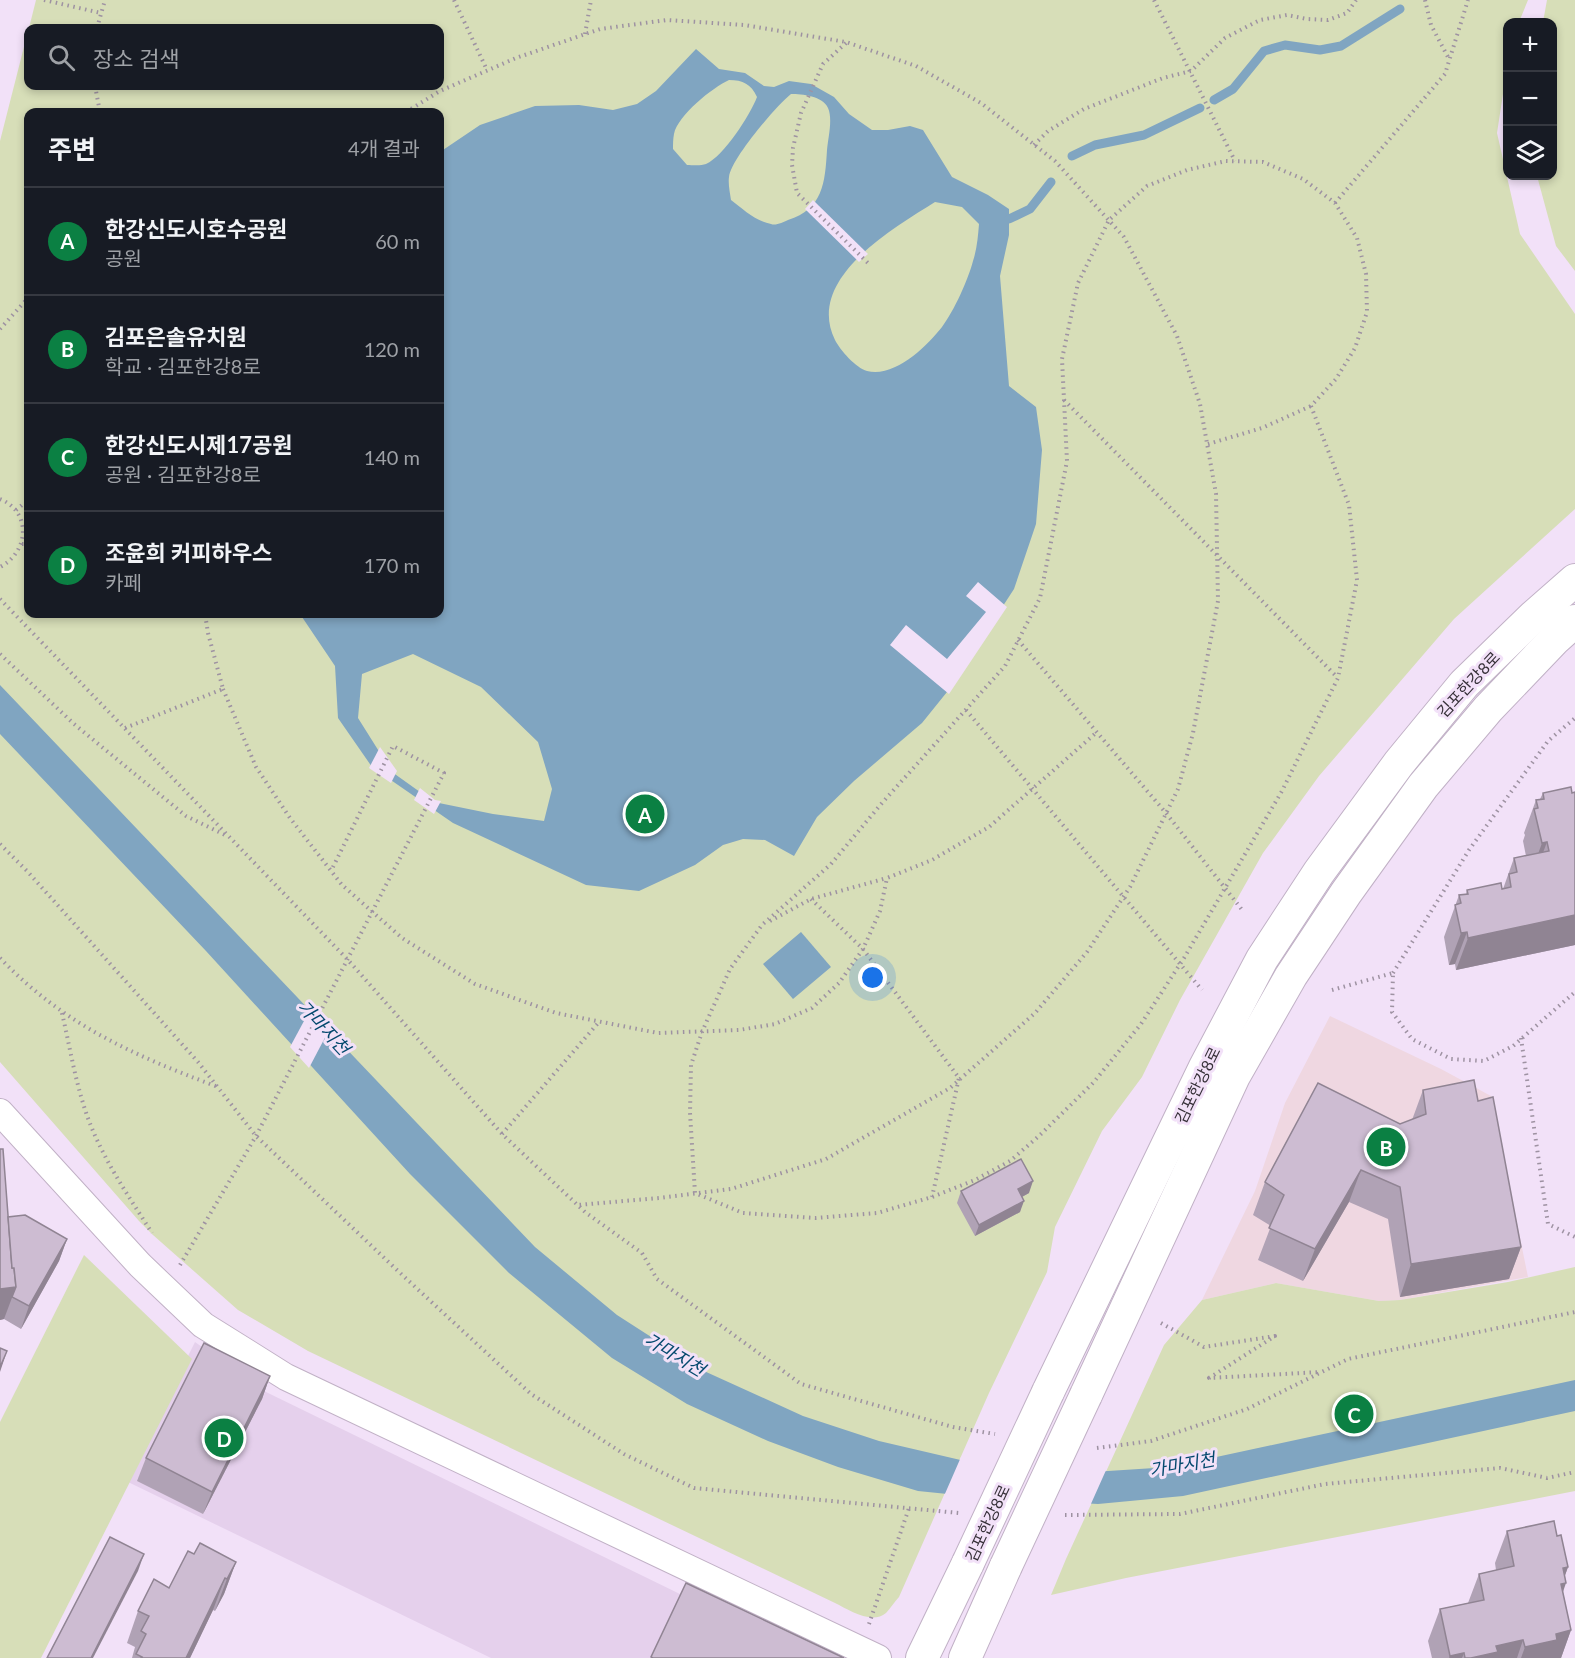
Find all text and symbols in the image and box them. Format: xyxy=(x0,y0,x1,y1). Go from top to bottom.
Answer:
map controls xyxy=(1503,18,1557,180)
button: + xyxy=(1503,18,1557,72)
search box xyxy=(24,24,444,90)
icon: search xyxy=(45,41,78,74)
text: 장소 검색 xyxy=(93,45,180,72)
button: − xyxy=(1503,72,1557,126)
button: layers xyxy=(1503,126,1557,180)
text: 주변 xyxy=(48,133,96,165)
text: 4개 결과 xyxy=(348,136,420,160)
text: 한강신도시호수공원 xyxy=(105,215,287,242)
text: A xyxy=(61,229,74,253)
text: 60 m xyxy=(375,229,420,253)
text: 공원 xyxy=(105,246,142,270)
text: 김포은솔유치원 xyxy=(105,323,247,350)
text: B xyxy=(61,337,74,361)
text: 120 m xyxy=(364,337,420,361)
text: 학교 · 김포한강8로 xyxy=(105,354,261,378)
text: 한강신도시제17공원 xyxy=(105,431,292,458)
text: C xyxy=(61,445,74,469)
text: 140 m xyxy=(364,445,420,469)
text: 공원 · 김포한강8로 xyxy=(105,462,261,486)
text: 조윤희 커피하우스 xyxy=(105,539,272,566)
text: D xyxy=(60,553,75,577)
text: 170 m xyxy=(364,553,420,577)
text: 카페 xyxy=(105,570,142,594)
street label: 김포한강8로 xyxy=(1433,647,1503,721)
pin: A xyxy=(626,792,664,836)
your location xyxy=(858,963,887,992)
water label: 가마지천 xyxy=(293,995,356,1061)
street label: 김포한강8로 xyxy=(1170,1043,1224,1126)
pin: B xyxy=(1366,1124,1406,1170)
water label: 가마지천 xyxy=(641,1328,711,1382)
pin: C xyxy=(1334,1392,1374,1436)
pin: D xyxy=(204,1416,244,1460)
water label: 가마지천 xyxy=(1147,1447,1219,1481)
street label: 김포한강8로 xyxy=(961,1481,1013,1565)

